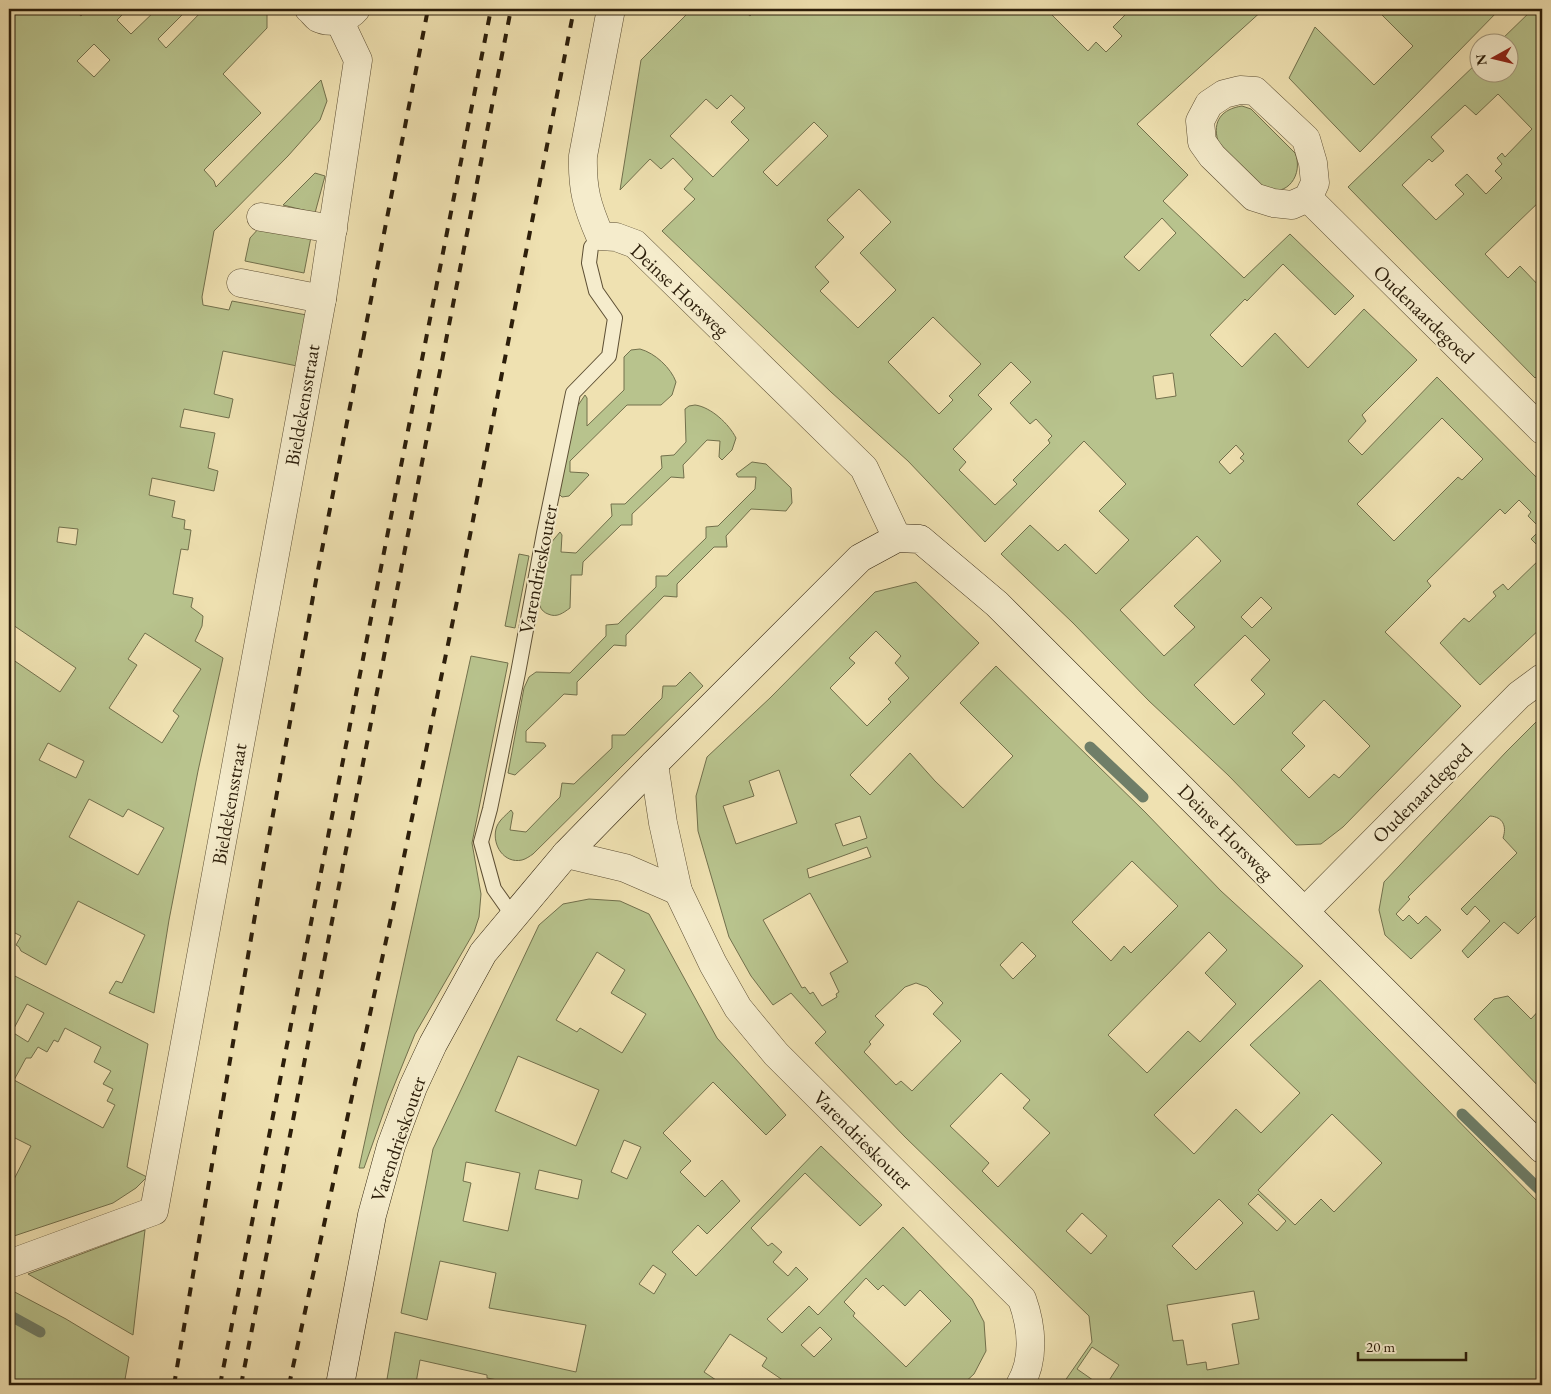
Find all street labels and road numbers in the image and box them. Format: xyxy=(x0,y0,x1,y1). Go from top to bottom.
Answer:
street label: Deinse Horsweg xyxy=(625,238,735,343)
street label: Oudenaardegoed xyxy=(1368,259,1481,370)
street label: Bieldekensstraat xyxy=(279,341,326,468)
street label: Varendrieskouter xyxy=(513,502,563,636)
street label: Oudenaardegoed xyxy=(1366,737,1478,849)
street label: Bieldekensstraat xyxy=(206,740,253,867)
street label: Deinse Horsweg xyxy=(1172,778,1280,886)
street label: Varendrieskouter xyxy=(364,1073,432,1205)
street label: Varendrieskouter xyxy=(807,1084,919,1196)

